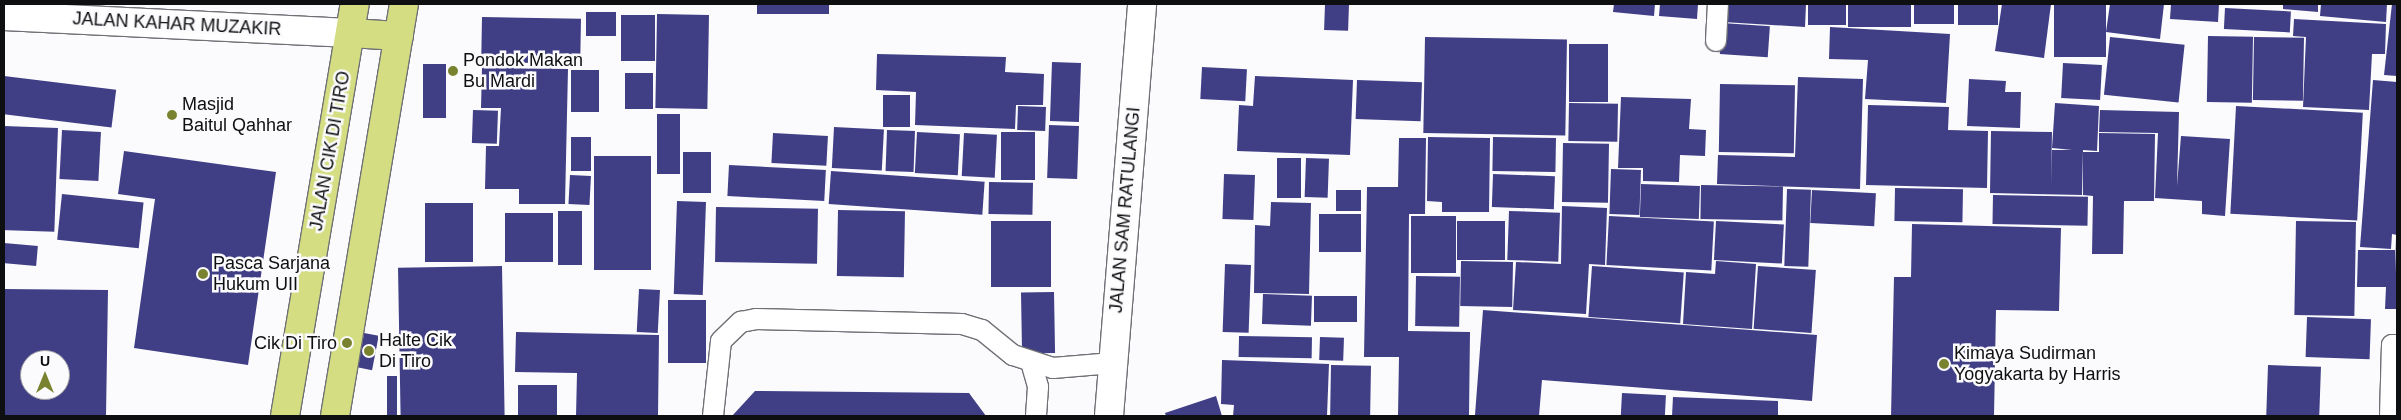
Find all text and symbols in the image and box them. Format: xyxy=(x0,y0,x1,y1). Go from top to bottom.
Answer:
street label: JALAN KAHAR MUZAKIR xyxy=(72,8,282,40)
place label: Pondok Makan Bu Mardi xyxy=(463,50,583,92)
marker: Pondok Makan Bu Mardi xyxy=(447,65,459,77)
street label: JALAN CIK DI TIRO xyxy=(305,69,355,233)
place label: Masjid Baitul Qahhar xyxy=(182,94,292,136)
street label: JALAN SAM RATULANGI xyxy=(1105,106,1145,314)
marker: Masjid Baitul Qahhar xyxy=(166,109,178,121)
place label: Pasca Sarjana Hukum UII xyxy=(213,253,330,296)
marker: Pasca Sarjana Hukum UII xyxy=(197,268,209,280)
place label: Halte Cik Di Tiro xyxy=(379,330,452,372)
place label: Cik Di Tiro xyxy=(254,332,337,354)
marker: Cik Di Tiro xyxy=(341,337,353,349)
place label: Kimaya Sudirman Yogyakarta by Harris xyxy=(1954,343,2120,386)
marker: Halte Cik Di Tiro xyxy=(363,345,375,357)
north arrow xyxy=(20,350,70,400)
text: U xyxy=(40,353,50,369)
marker: Kimaya Sudirman Yogyakarta by Harris xyxy=(1938,358,1950,370)

